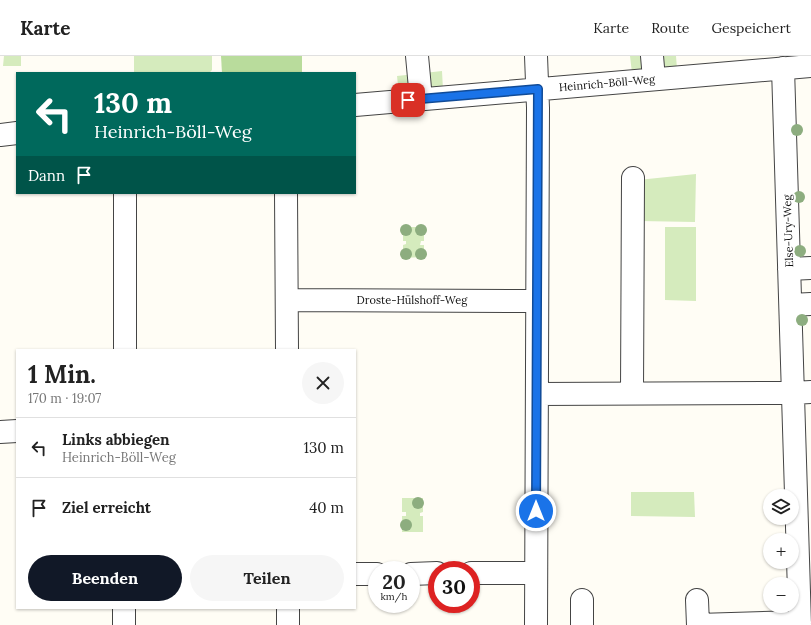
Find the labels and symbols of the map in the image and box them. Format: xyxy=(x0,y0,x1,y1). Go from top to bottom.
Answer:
street label: Heinrich-Böll-Weg xyxy=(558,72,657,94)
pin xyxy=(391,83,425,117)
street label: Else-Ury-Weg xyxy=(780,193,796,268)
street label: Droste-Hülshoff-Weg xyxy=(357,293,468,307)
position arrow xyxy=(515,490,557,532)
speed limit sign: 30 xyxy=(428,561,480,613)

